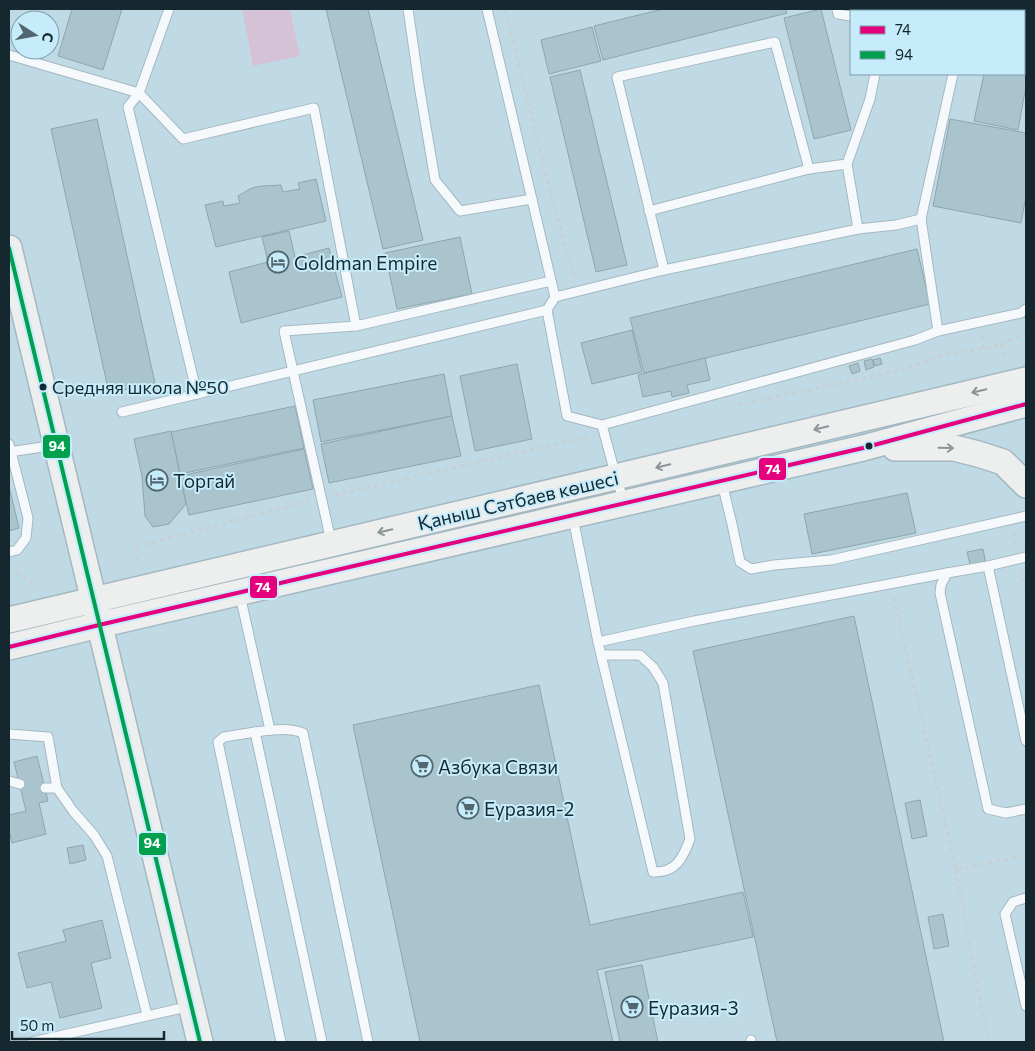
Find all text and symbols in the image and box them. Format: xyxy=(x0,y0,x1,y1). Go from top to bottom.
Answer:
north arrow xyxy=(10,10,60,60)
legend xyxy=(850,10,1025,75)
text: 74 xyxy=(895,20,911,38)
text: С xyxy=(39,31,58,44)
text: 94 xyxy=(895,45,913,63)
hotel icon: Goldman Empire xyxy=(266,250,290,274)
place label: Goldman Empire xyxy=(294,251,437,274)
place label: Средняя школа №50 xyxy=(52,376,229,398)
marker: Средняя школа №50 xyxy=(38,382,48,392)
one-way arrow xyxy=(971,387,987,396)
one-way arrow xyxy=(813,424,829,433)
line badge: 94 xyxy=(42,434,71,459)
text: 94 xyxy=(48,437,66,454)
unlabelled marker xyxy=(864,441,874,451)
one-way arrow xyxy=(938,443,954,453)
line badge: 74 xyxy=(758,457,787,481)
text: 74 xyxy=(765,460,781,477)
one-way arrow xyxy=(655,462,671,471)
street label: Қаныш Сәтбаев көшесі xyxy=(415,466,621,534)
hotel icon: Торгай xyxy=(145,468,169,492)
place label: Торгай xyxy=(173,469,235,492)
one-way arrow xyxy=(378,527,394,536)
line badge: 74 xyxy=(249,575,278,599)
text: 74 xyxy=(255,578,271,595)
supermarket icon: Азбука Связи xyxy=(410,754,434,778)
place label: Азбука Связи xyxy=(438,755,558,778)
supermarket icon: Еуразия-2 xyxy=(456,796,480,820)
place label: Еуразия-2 xyxy=(484,797,574,820)
line badge: 94 xyxy=(138,832,167,856)
text: 94 xyxy=(143,834,161,851)
supermarket icon: Еуразия-3 xyxy=(620,995,644,1019)
place label: Еуразия-3 xyxy=(648,996,739,1019)
scale bar xyxy=(12,1008,165,1040)
text: 50 m xyxy=(20,1016,54,1034)

